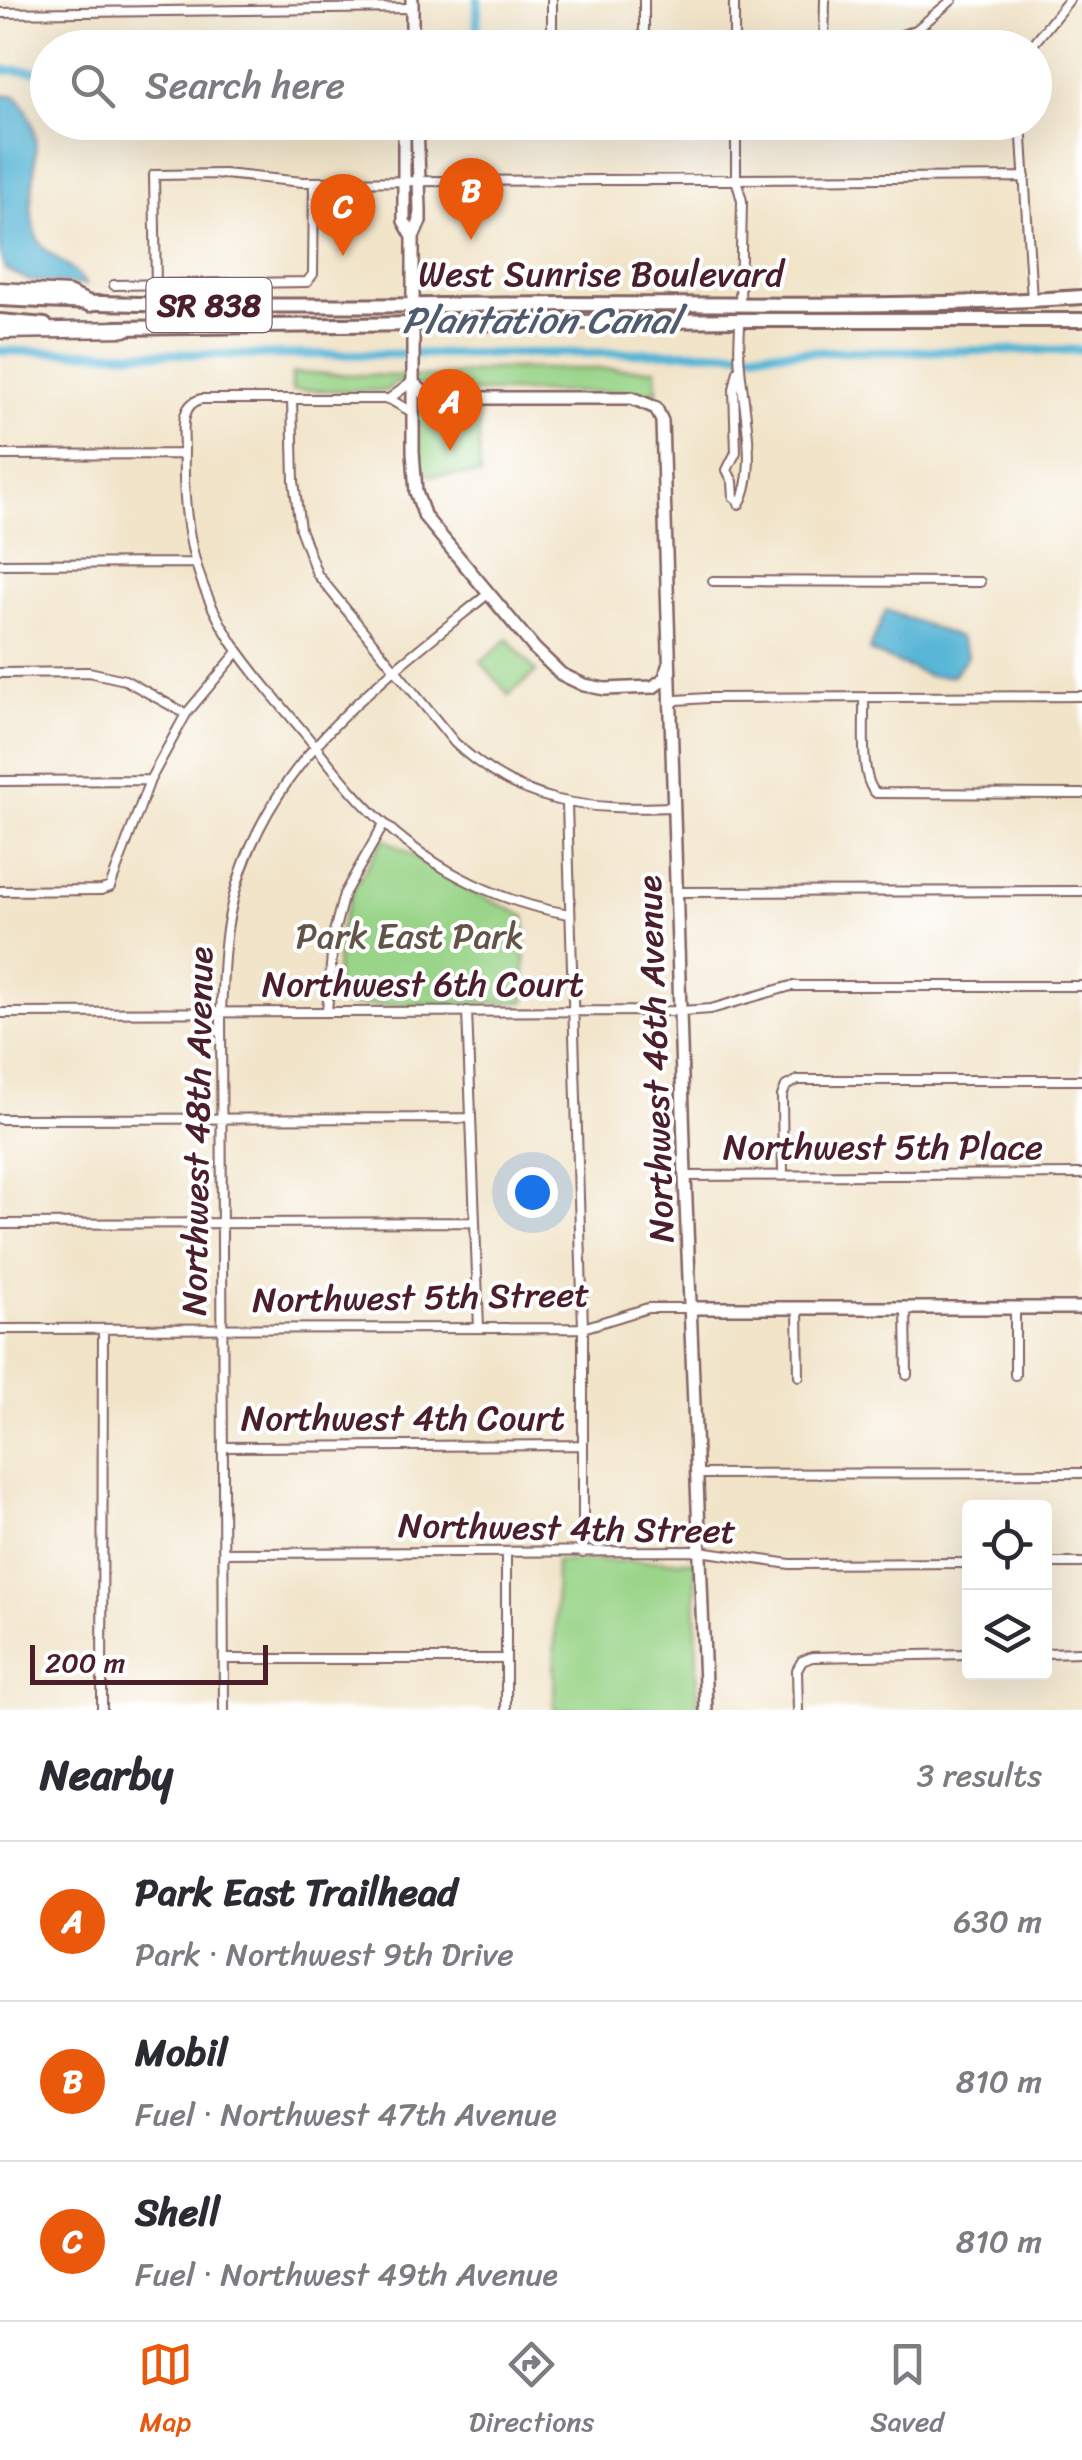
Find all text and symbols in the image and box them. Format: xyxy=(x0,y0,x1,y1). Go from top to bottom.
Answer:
search box xyxy=(30,30,1052,140)
text: Search here xyxy=(145,52,345,119)
icon: search xyxy=(65,58,120,113)
pin: B xyxy=(438,158,504,240)
pin: C xyxy=(310,174,376,256)
street label: West Sunrise Boulevard xyxy=(418,243,786,305)
road number: SR 838 xyxy=(146,278,272,332)
water label: Plantation Canal xyxy=(402,287,688,354)
pin: A xyxy=(418,368,482,451)
street label: Northwest 46th Avenue xyxy=(618,874,692,1244)
park label: Park East Park xyxy=(296,905,524,967)
street label: Northwest 48th Avenue xyxy=(163,946,231,1316)
street label: Northwest 6th Court xyxy=(262,953,584,1015)
street label: Northwest 5th Place xyxy=(723,1116,1043,1178)
your location xyxy=(507,1167,558,1218)
street label: Northwest 5th Street xyxy=(252,1263,590,1331)
street label: Northwest 4th Court xyxy=(241,1387,565,1449)
street label: Northwest 4th Street xyxy=(398,1494,736,1562)
map controls xyxy=(962,1500,1052,1680)
button: locate xyxy=(962,1500,1052,1590)
button: layers xyxy=(962,1590,1052,1680)
text: 200 m xyxy=(45,1638,125,1687)
scale bar xyxy=(30,1640,268,1684)
text: Nearby xyxy=(40,1738,173,1812)
text: 3 results xyxy=(917,1747,1042,1804)
text: Park East Trailhead xyxy=(135,1859,457,1926)
text: A xyxy=(62,1893,83,1950)
text: 630 m xyxy=(953,1893,1042,1950)
text: Park · Northwest 9th Drive xyxy=(135,1926,514,1983)
text: Mobil xyxy=(135,2019,228,2086)
text: B xyxy=(62,2053,83,2110)
text: 810 m xyxy=(956,2053,1042,2110)
text: Fuel · Northwest 47th Avenue xyxy=(135,2086,557,2143)
text: Shell xyxy=(135,2179,220,2246)
text: C xyxy=(63,2213,82,2270)
text: 810 m xyxy=(956,2213,1042,2270)
text: Fuel · Northwest 49th Avenue xyxy=(135,2246,558,2303)
tab: Map xyxy=(138,2337,193,2446)
tab: Directions xyxy=(469,2337,594,2446)
tab: Saved xyxy=(870,2337,944,2446)

